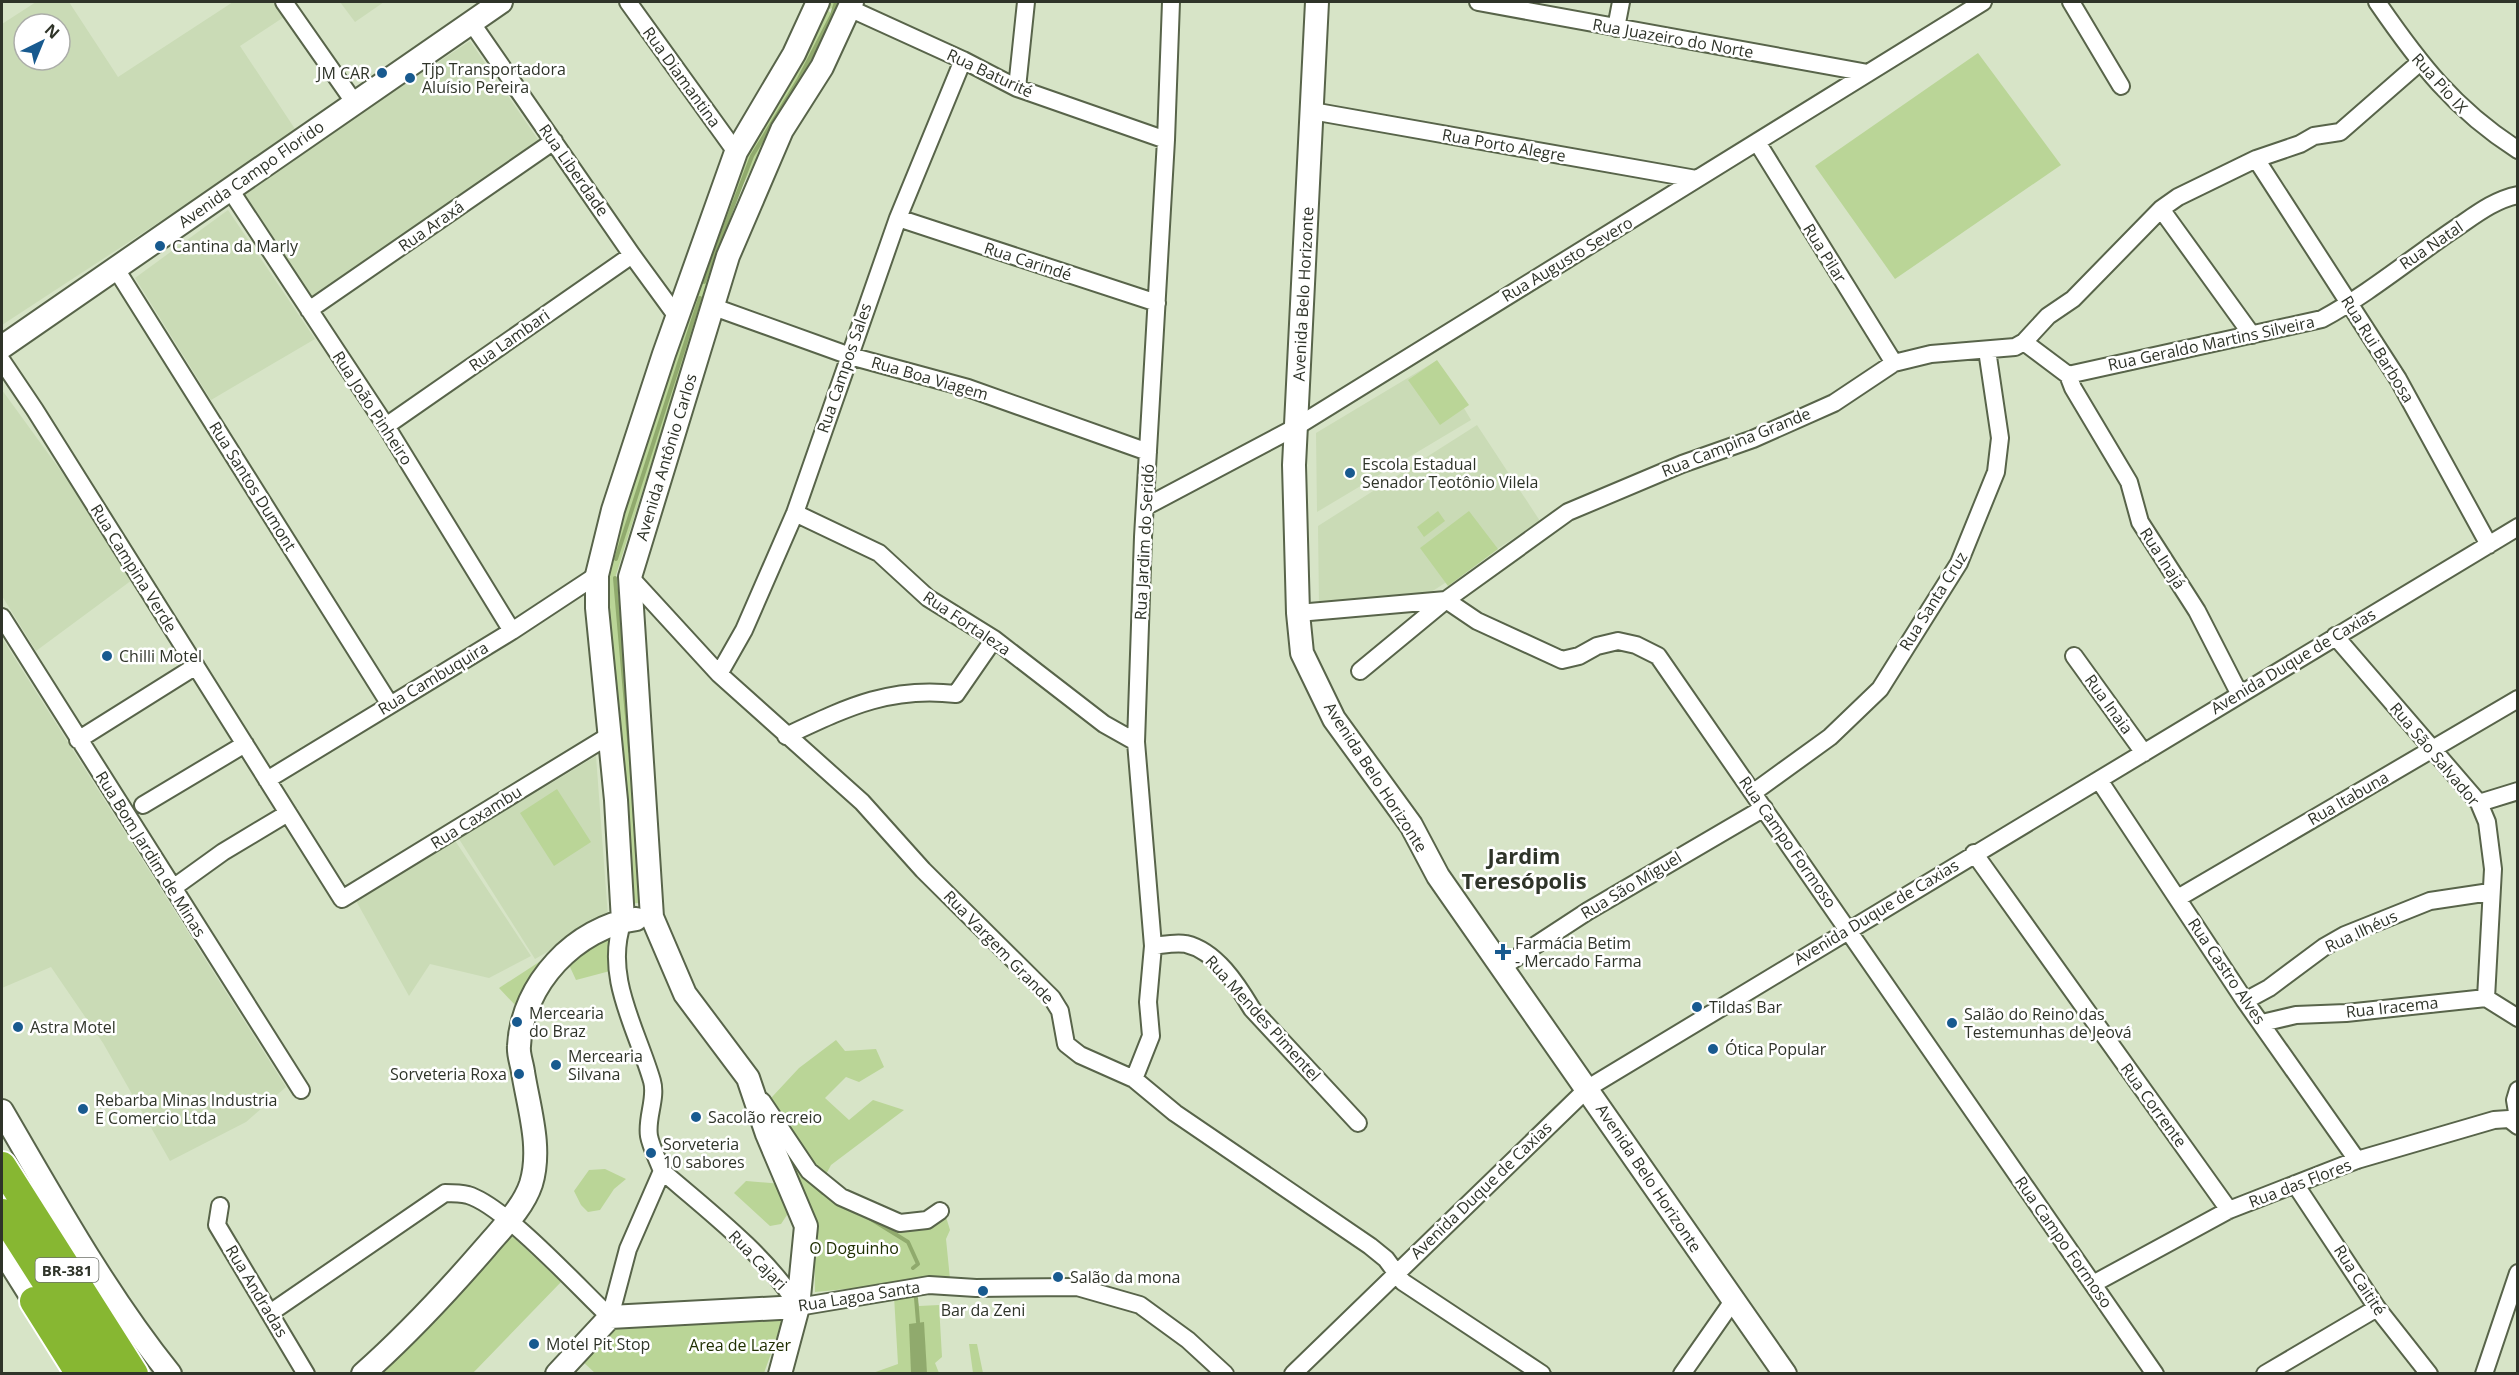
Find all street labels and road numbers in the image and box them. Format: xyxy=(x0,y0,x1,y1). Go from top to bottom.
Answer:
street label: Rua Juazeiro do Norte xyxy=(1591,13,1755,63)
street label: Rua Diamantina xyxy=(638,22,726,132)
street label: Rua Baturité xyxy=(943,43,1037,103)
street label: Rua Pio IX xyxy=(2407,48,2473,118)
street label: Avenida Campo Florido xyxy=(174,115,328,233)
street label: Rua Liberdade xyxy=(534,120,614,221)
street label: Rua Porto Alegre xyxy=(1440,123,1568,167)
street label: Rua Araxá xyxy=(394,195,468,257)
street label: Avenida Belo Horizonte xyxy=(1287,206,1319,382)
street label: Rua Augusto Severo xyxy=(1497,211,1637,307)
street label: Rua Natal xyxy=(2395,216,2467,274)
street label: Rua Pilar xyxy=(1798,219,1852,287)
street label: Rua Carindé xyxy=(981,236,1075,286)
street label: Rua Rui Barbosa xyxy=(2336,291,2420,407)
street label: Rua Campos Sales xyxy=(811,300,877,436)
street label: Rua Lambari xyxy=(464,304,554,376)
street label: Rua Geraldo Martins Silveira xyxy=(2106,310,2316,376)
street label: Rua João Pinheiro xyxy=(328,347,418,469)
street label: Rua Boa Viagem xyxy=(869,351,991,405)
street label: Avenida Antônio Carlos xyxy=(630,371,702,543)
street label: Rua Campina Grande xyxy=(1658,402,1814,482)
street label: Rua Santos Dumont xyxy=(204,417,302,555)
street label: Rua Jardim do Seridó xyxy=(1129,463,1159,621)
street label: Rua Campina Verde xyxy=(86,500,182,636)
street label: Rua Inajá xyxy=(2135,523,2191,593)
street label: Rua Santa Cruz xyxy=(1894,547,1972,655)
street label: Rua Fortaleza xyxy=(919,586,1015,660)
street label: Avenida Duque de Caxias xyxy=(2206,603,2380,719)
street label: Rua Cambuquira xyxy=(374,636,492,720)
street label: Rua Inaia xyxy=(2080,670,2138,738)
street label: Avenida Belo Horizonte xyxy=(1319,698,1433,856)
street label: Rua São Salvador xyxy=(2385,698,2485,811)
street label: Rua Itabuna xyxy=(2303,766,2393,830)
street label: Rua Bom Jardim de Minas xyxy=(91,767,211,941)
street label: Rua Campo Formoso xyxy=(1734,772,1842,912)
street label: Rua Caxambu xyxy=(426,780,526,854)
street label: Rua São Miguel xyxy=(1576,846,1686,924)
street label: Avenida Duque de Caxias xyxy=(1789,854,1963,970)
street label: Rua Vargem Grande xyxy=(939,885,1059,1009)
street label: Rua Ilhéus xyxy=(2321,905,2401,957)
street label: Rua Castro Alves xyxy=(2183,913,2271,1029)
street label: Rua Mendes Pimentel xyxy=(1200,950,1326,1086)
street label: Rua Iracema xyxy=(2345,991,2439,1023)
street label: Rua Corrente xyxy=(2116,1058,2192,1152)
street label: Avenida Belo Horizonte xyxy=(1591,1099,1707,1257)
street label: Avenida Duque de Caxias xyxy=(1405,1117,1557,1263)
street label: Rua das Flores xyxy=(2246,1153,2354,1213)
street label: Rua Campo Formoso xyxy=(2010,1172,2118,1312)
street label: Rua Cajari xyxy=(724,1225,792,1295)
street label: Rua Caitité xyxy=(2329,1240,2391,1320)
street label: Rua Andradas xyxy=(221,1241,293,1341)
road number: BR-381 xyxy=(36,1258,98,1282)
street label: Rua Lagoa Santa xyxy=(796,1275,922,1317)

